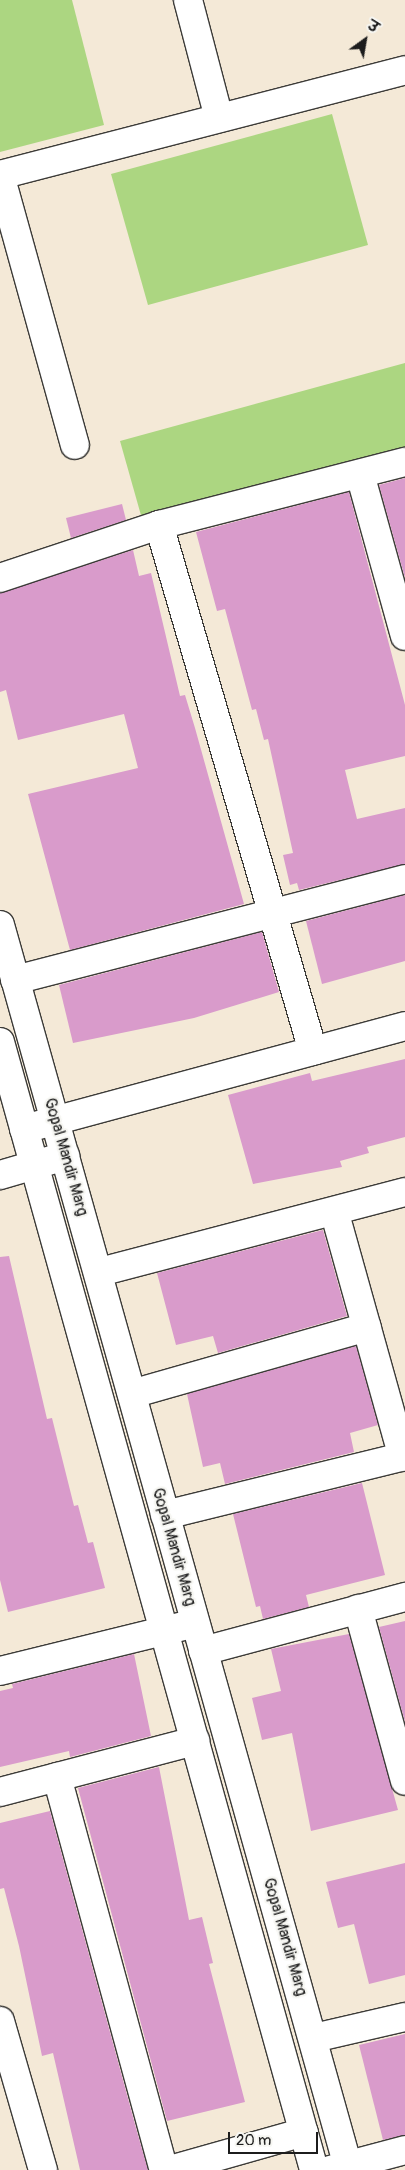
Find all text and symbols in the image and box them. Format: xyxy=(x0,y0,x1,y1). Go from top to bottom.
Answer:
north arrow xyxy=(340,15,390,65)
text: उ xyxy=(365,17,382,37)
street label: Gopal Mandir Marg xyxy=(40,1096,92,1218)
street label: Gopal Mandir Marg xyxy=(148,1486,200,1608)
street label: Gopal Mandir Marg xyxy=(259,1876,311,1998)
scale bar xyxy=(230,2122,320,2154)
text: 20 m xyxy=(236,2131,271,2150)

